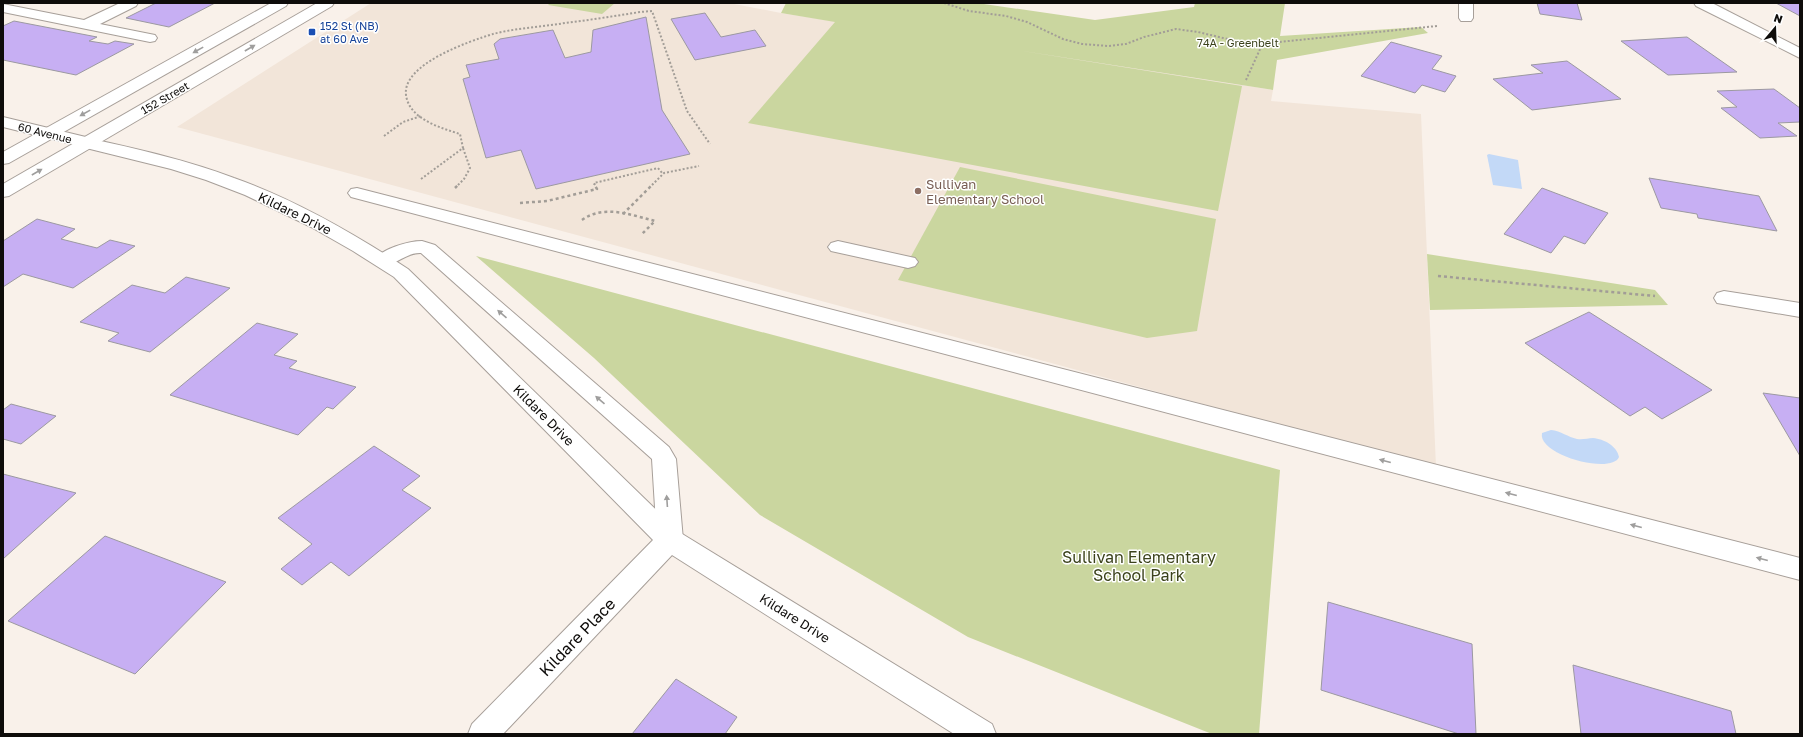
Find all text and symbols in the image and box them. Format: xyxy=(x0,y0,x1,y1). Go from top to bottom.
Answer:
north arrow xyxy=(1755,8,1795,48)
text: N xyxy=(1772,11,1784,26)
place label: 152 St (NB) at 60 Ave xyxy=(320,19,379,45)
marker: 152 St (NB) at 60 Ave xyxy=(307,27,317,37)
park label: 74A - Greenbelt xyxy=(1197,36,1279,49)
one-way arrow xyxy=(244,45,256,52)
one-way arrow xyxy=(192,46,204,53)
street label: 152 Street xyxy=(138,79,191,117)
one-way arrow xyxy=(79,110,91,117)
street label: 60 Avenue xyxy=(17,120,73,145)
one-way arrow xyxy=(31,169,43,176)
place label: Sullivan Elementary School xyxy=(926,176,1044,207)
marker: Sullivan Elementary School xyxy=(913,186,923,196)
street label: Kildare Drive xyxy=(256,188,334,238)
one-way arrow xyxy=(497,310,507,319)
street label: Kildare Drive xyxy=(510,381,578,449)
one-way arrow xyxy=(594,396,605,405)
one-way arrow xyxy=(1379,458,1391,464)
one-way arrow xyxy=(1504,490,1517,496)
one-way arrow xyxy=(664,495,671,507)
one-way arrow xyxy=(1630,523,1643,529)
park label: Sullivan Elementary School Park xyxy=(1062,547,1216,585)
one-way arrow xyxy=(1756,556,1768,562)
street label: Kildare Drive xyxy=(757,590,833,646)
street label: Kildare Place xyxy=(535,594,619,680)

